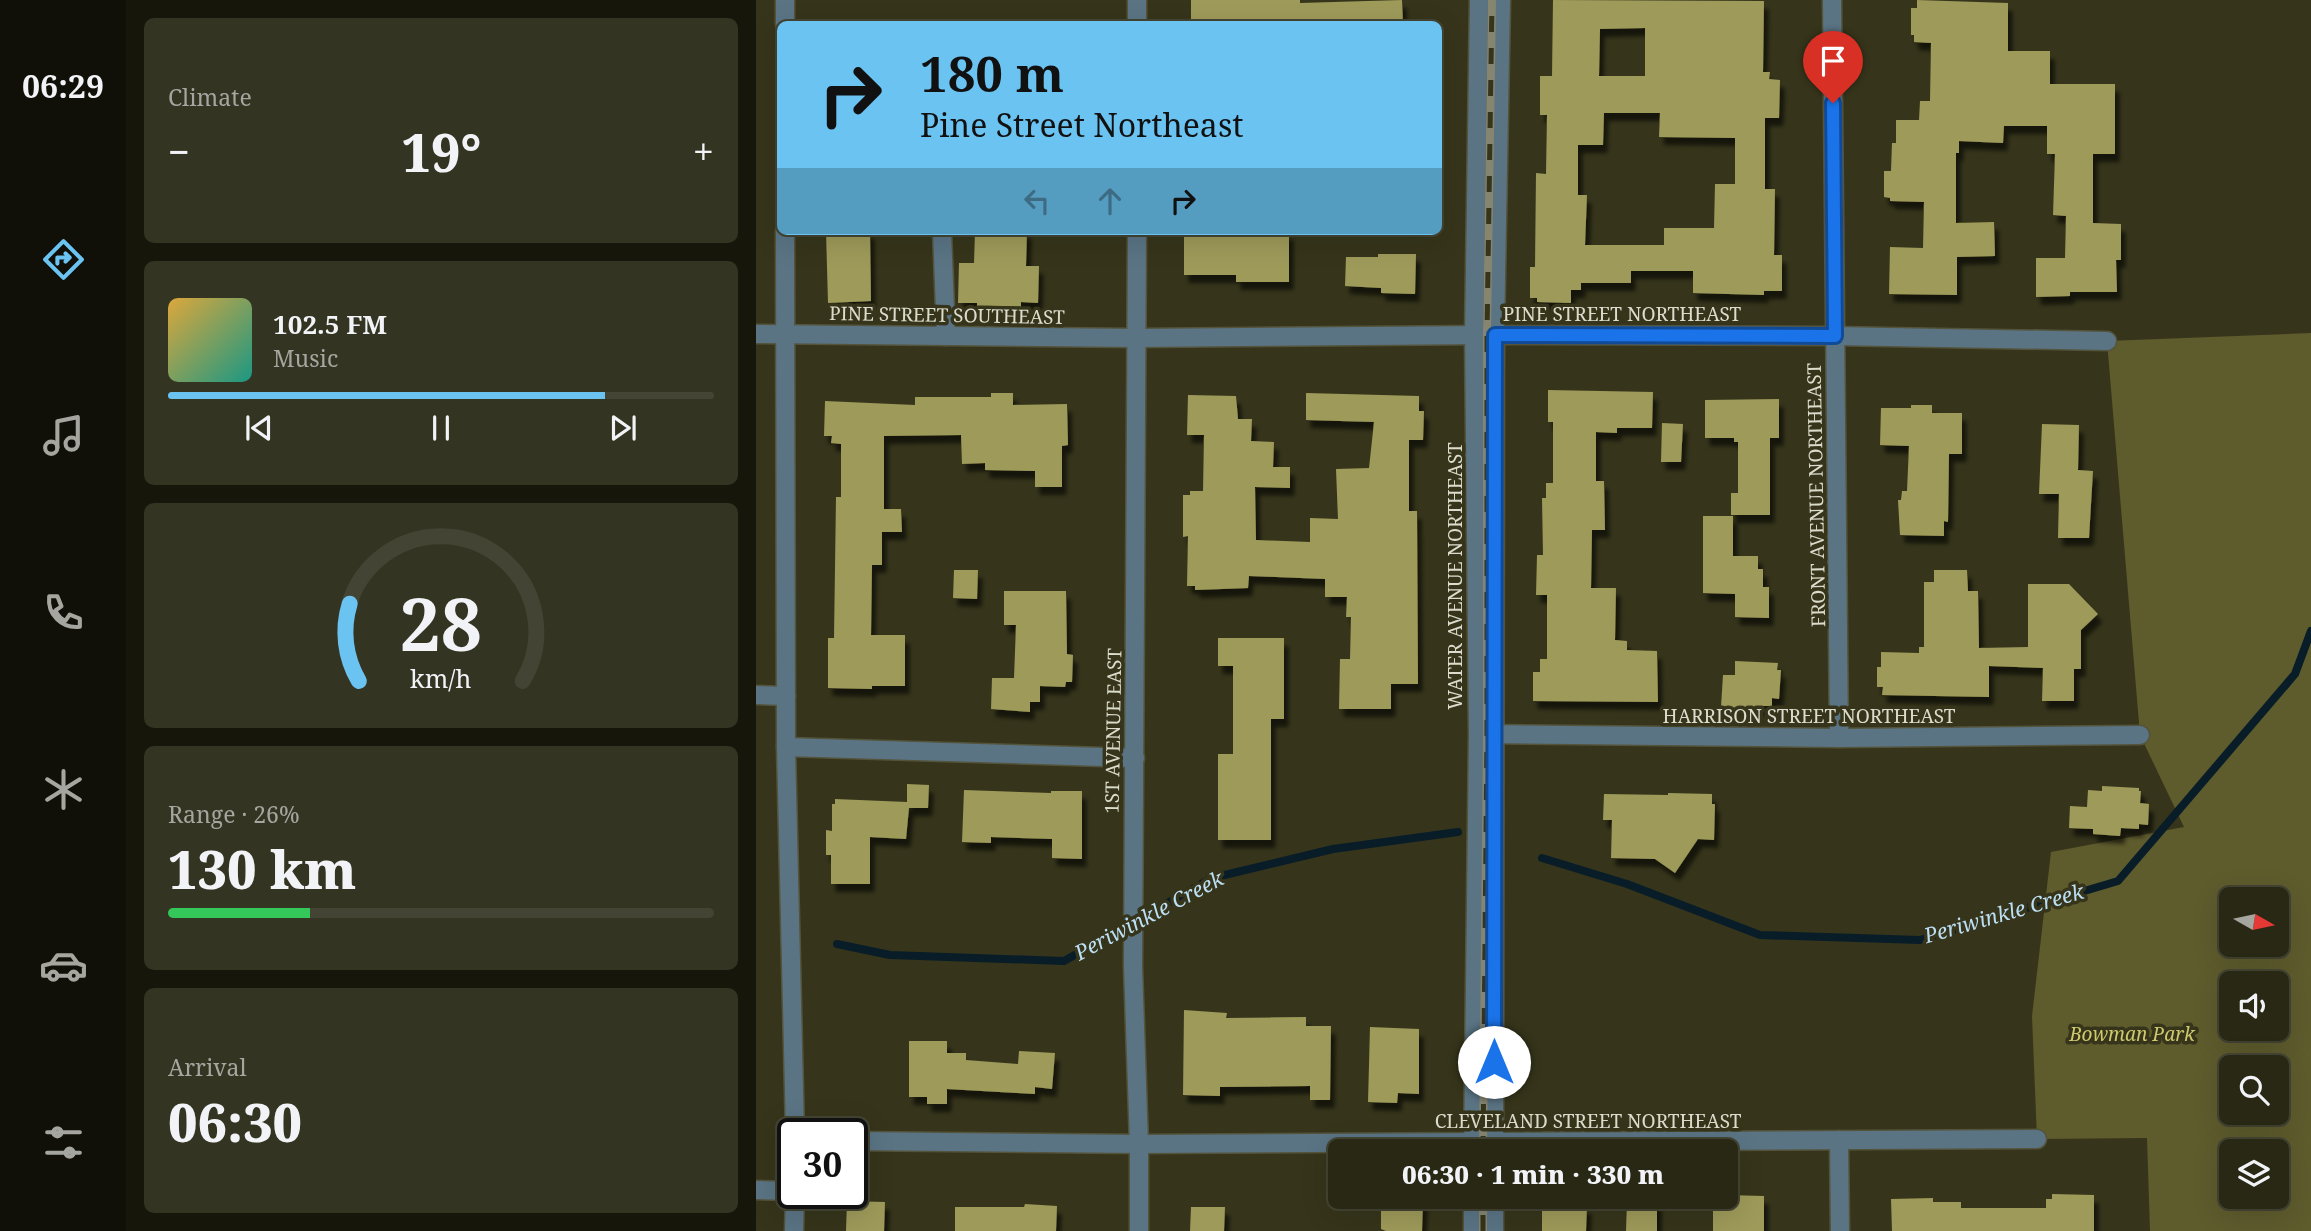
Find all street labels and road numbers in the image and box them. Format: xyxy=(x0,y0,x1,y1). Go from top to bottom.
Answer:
street label: PINE STREET SOUTHEAST xyxy=(829,300,1065,330)
street label: PINE STREET NORTHEAST xyxy=(1503,301,1741,327)
street label: FRONT AVENUE NORTHEAST xyxy=(1801,362,1831,627)
street label: WATER AVENUE NORTHEAST xyxy=(1442,442,1468,710)
street label: 1ST AVENUE EAST xyxy=(1099,648,1127,814)
street label: HARRISON STREET NORTHEAST xyxy=(1663,703,1956,729)
street label: CLEVELAND STREET NORTHEAST xyxy=(1435,1108,1742,1134)

